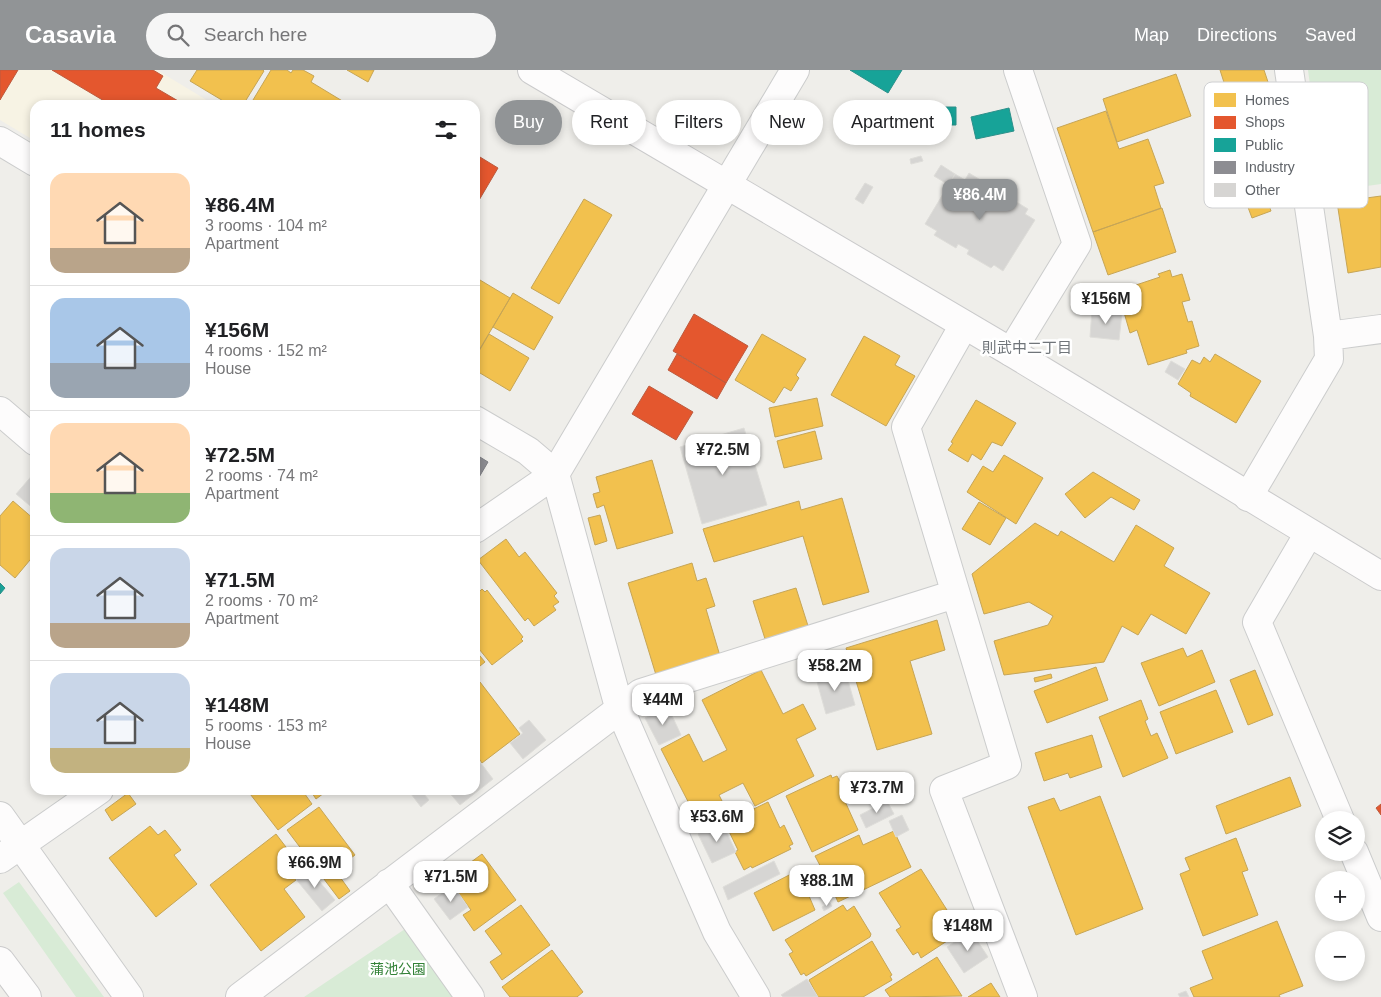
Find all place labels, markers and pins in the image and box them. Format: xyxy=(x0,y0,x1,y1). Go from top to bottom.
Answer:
pin: ¥86.4M xyxy=(939,178,1021,221)
pin: ¥156M xyxy=(1071,282,1141,325)
pin: ¥72.5M xyxy=(682,434,764,476)
pin: ¥58.2M xyxy=(794,650,876,692)
pin: ¥44M xyxy=(633,684,693,726)
pin: ¥73.7M xyxy=(836,772,918,814)
pin: ¥53.6M xyxy=(676,800,758,843)
pin: ¥66.9M xyxy=(274,846,356,889)
pin: ¥71.5M xyxy=(410,860,492,903)
pin: ¥88.1M xyxy=(786,864,868,907)
pin: ¥148M xyxy=(933,910,1003,952)

